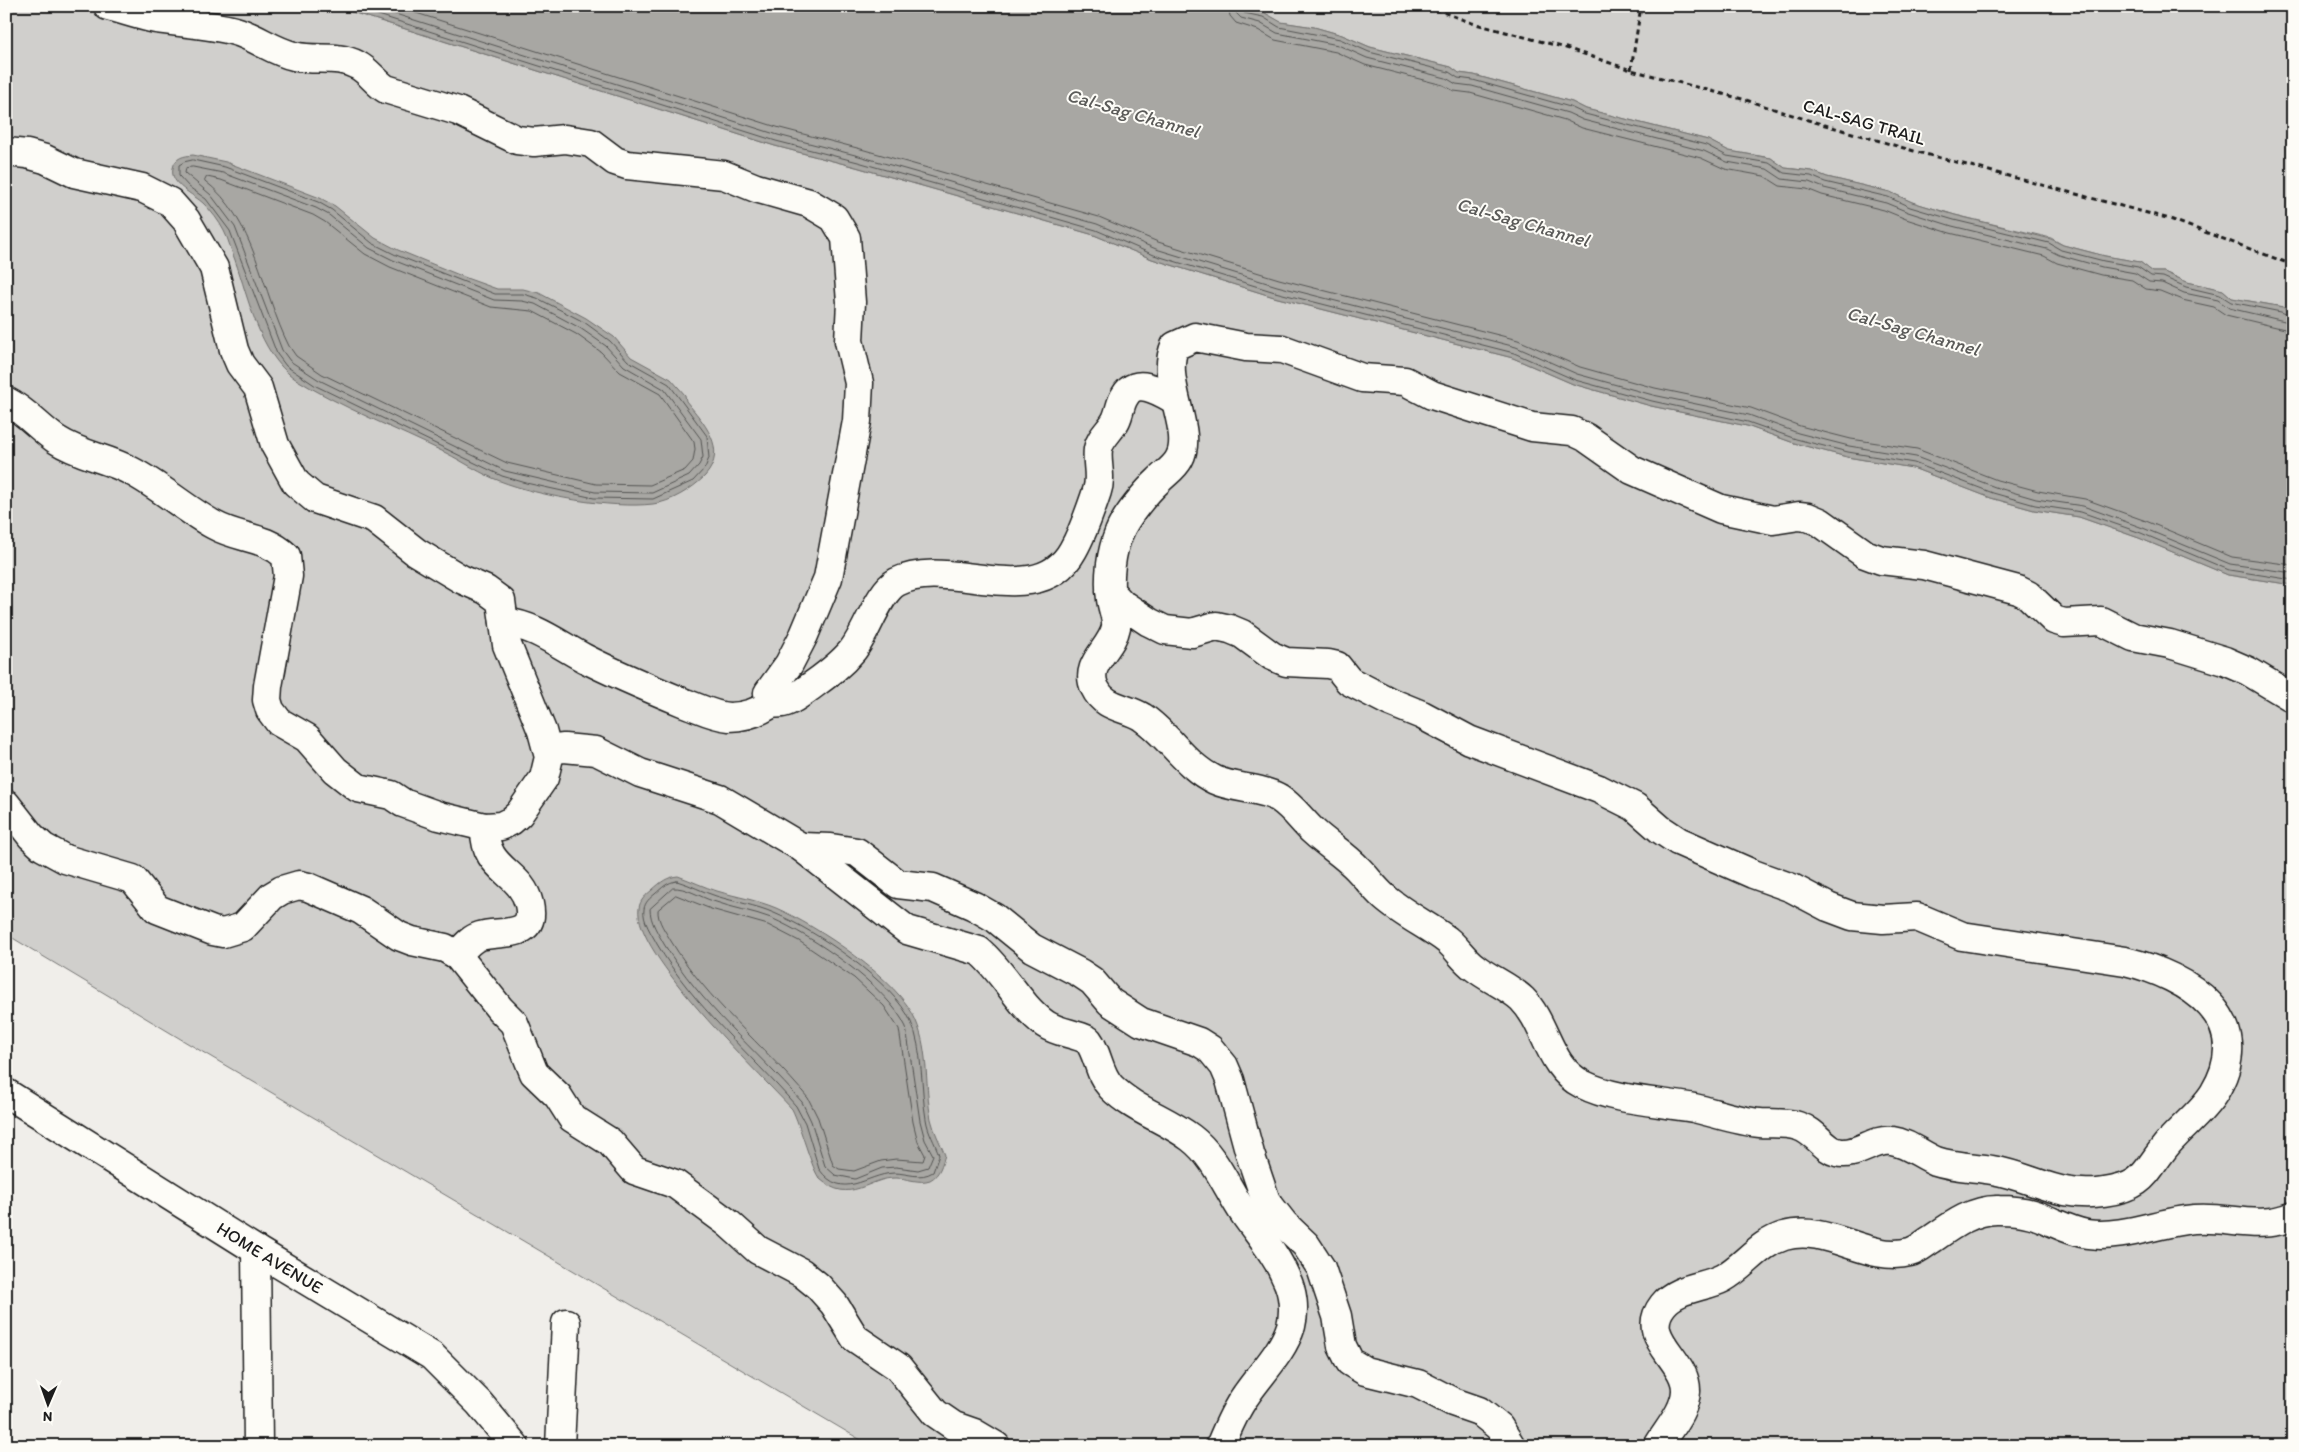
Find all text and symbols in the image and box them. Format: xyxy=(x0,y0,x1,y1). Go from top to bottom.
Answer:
water label: Cal-Sag Channel xyxy=(1064,83,1203,143)
street label: CAL-SAG TRAIL xyxy=(1800,94,1928,150)
water label: Cal-Sag Channel xyxy=(1454,192,1593,252)
water label: Cal-Sag Channel xyxy=(1844,301,1983,361)
street label: HOME AVENUE xyxy=(213,1217,327,1299)
north arrow xyxy=(22,1380,72,1430)
text: N xyxy=(43,1408,53,1425)

